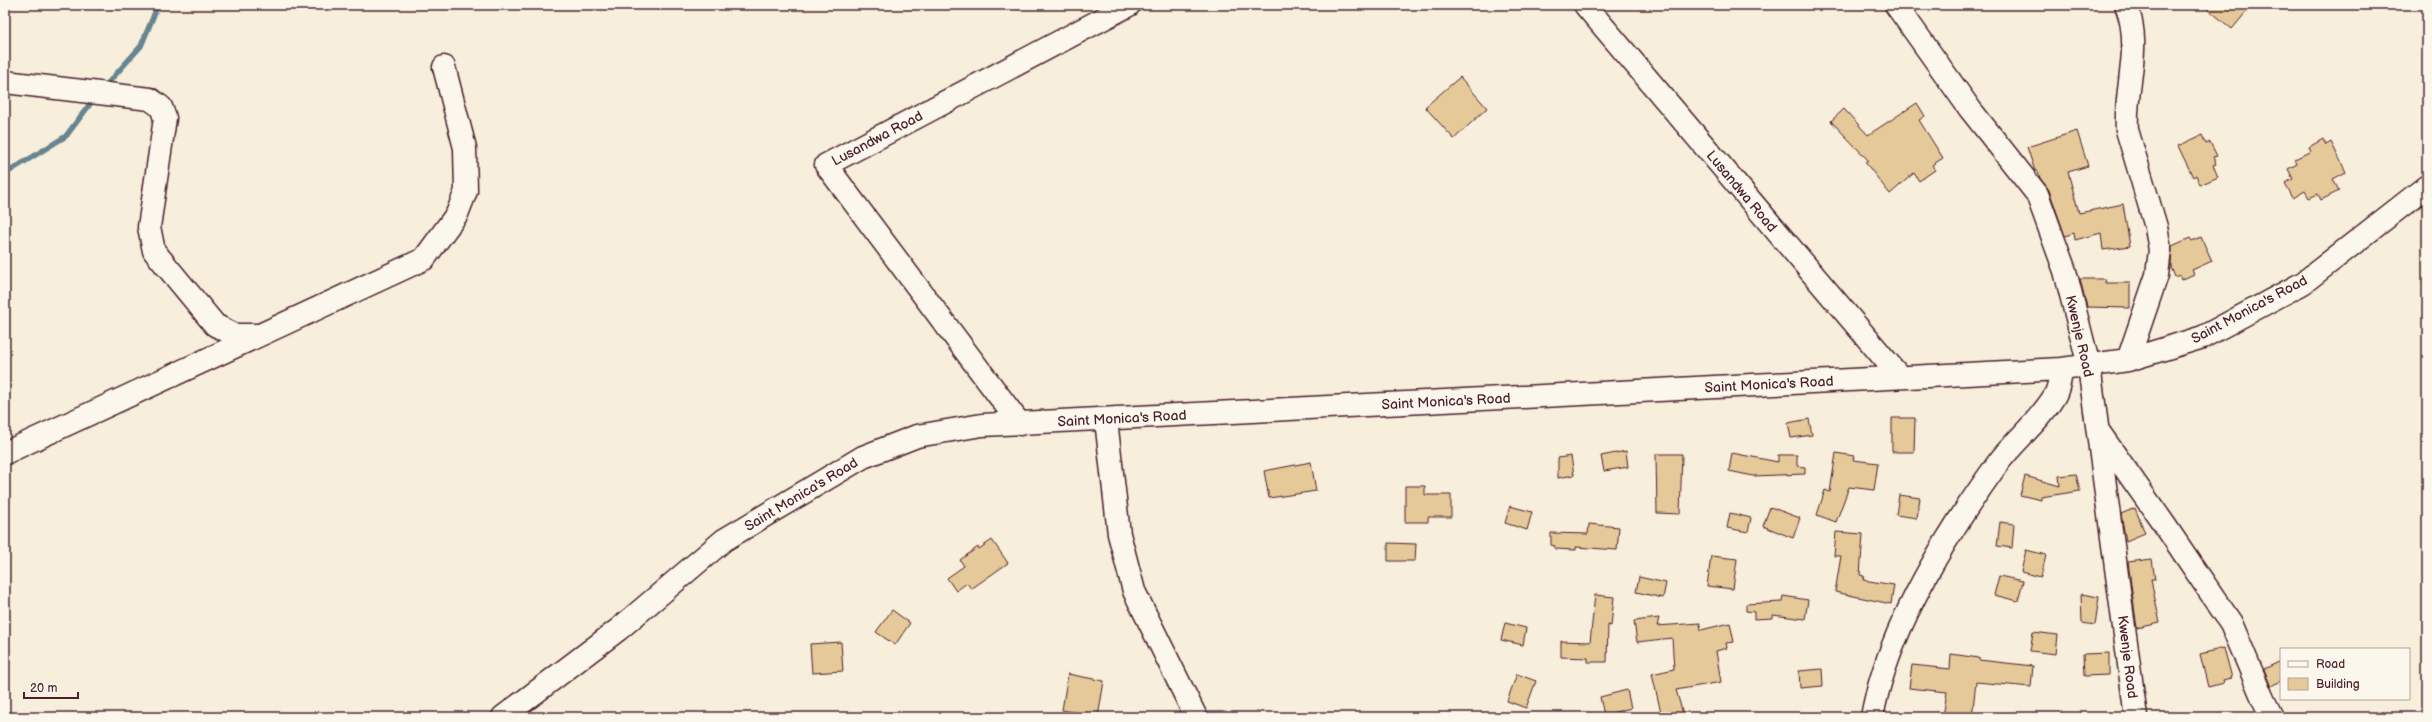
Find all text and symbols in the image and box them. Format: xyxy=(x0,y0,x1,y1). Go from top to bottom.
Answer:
street label: Lusandwa Road xyxy=(829,107,926,170)
street label: Lusandwa Road xyxy=(1703,147,1781,235)
street label: Saint Monica's Road xyxy=(2188,272,2310,347)
street label: Kwenje Road xyxy=(2062,293,2097,379)
street label: Saint Monica's Road xyxy=(1704,373,1834,396)
street label: Saint Monica's Road xyxy=(1381,390,1511,413)
street label: Saint Monica's Road xyxy=(1057,407,1187,430)
street label: Saint Monica's Road xyxy=(742,454,861,535)
street label: Kwenje Road xyxy=(2114,615,2141,700)
legend xyxy=(2280,648,2410,700)
text: Road xyxy=(2316,657,2345,672)
scale bar xyxy=(24,674,78,700)
text: Building xyxy=(2316,677,2360,692)
text: 20 m xyxy=(30,681,57,696)

